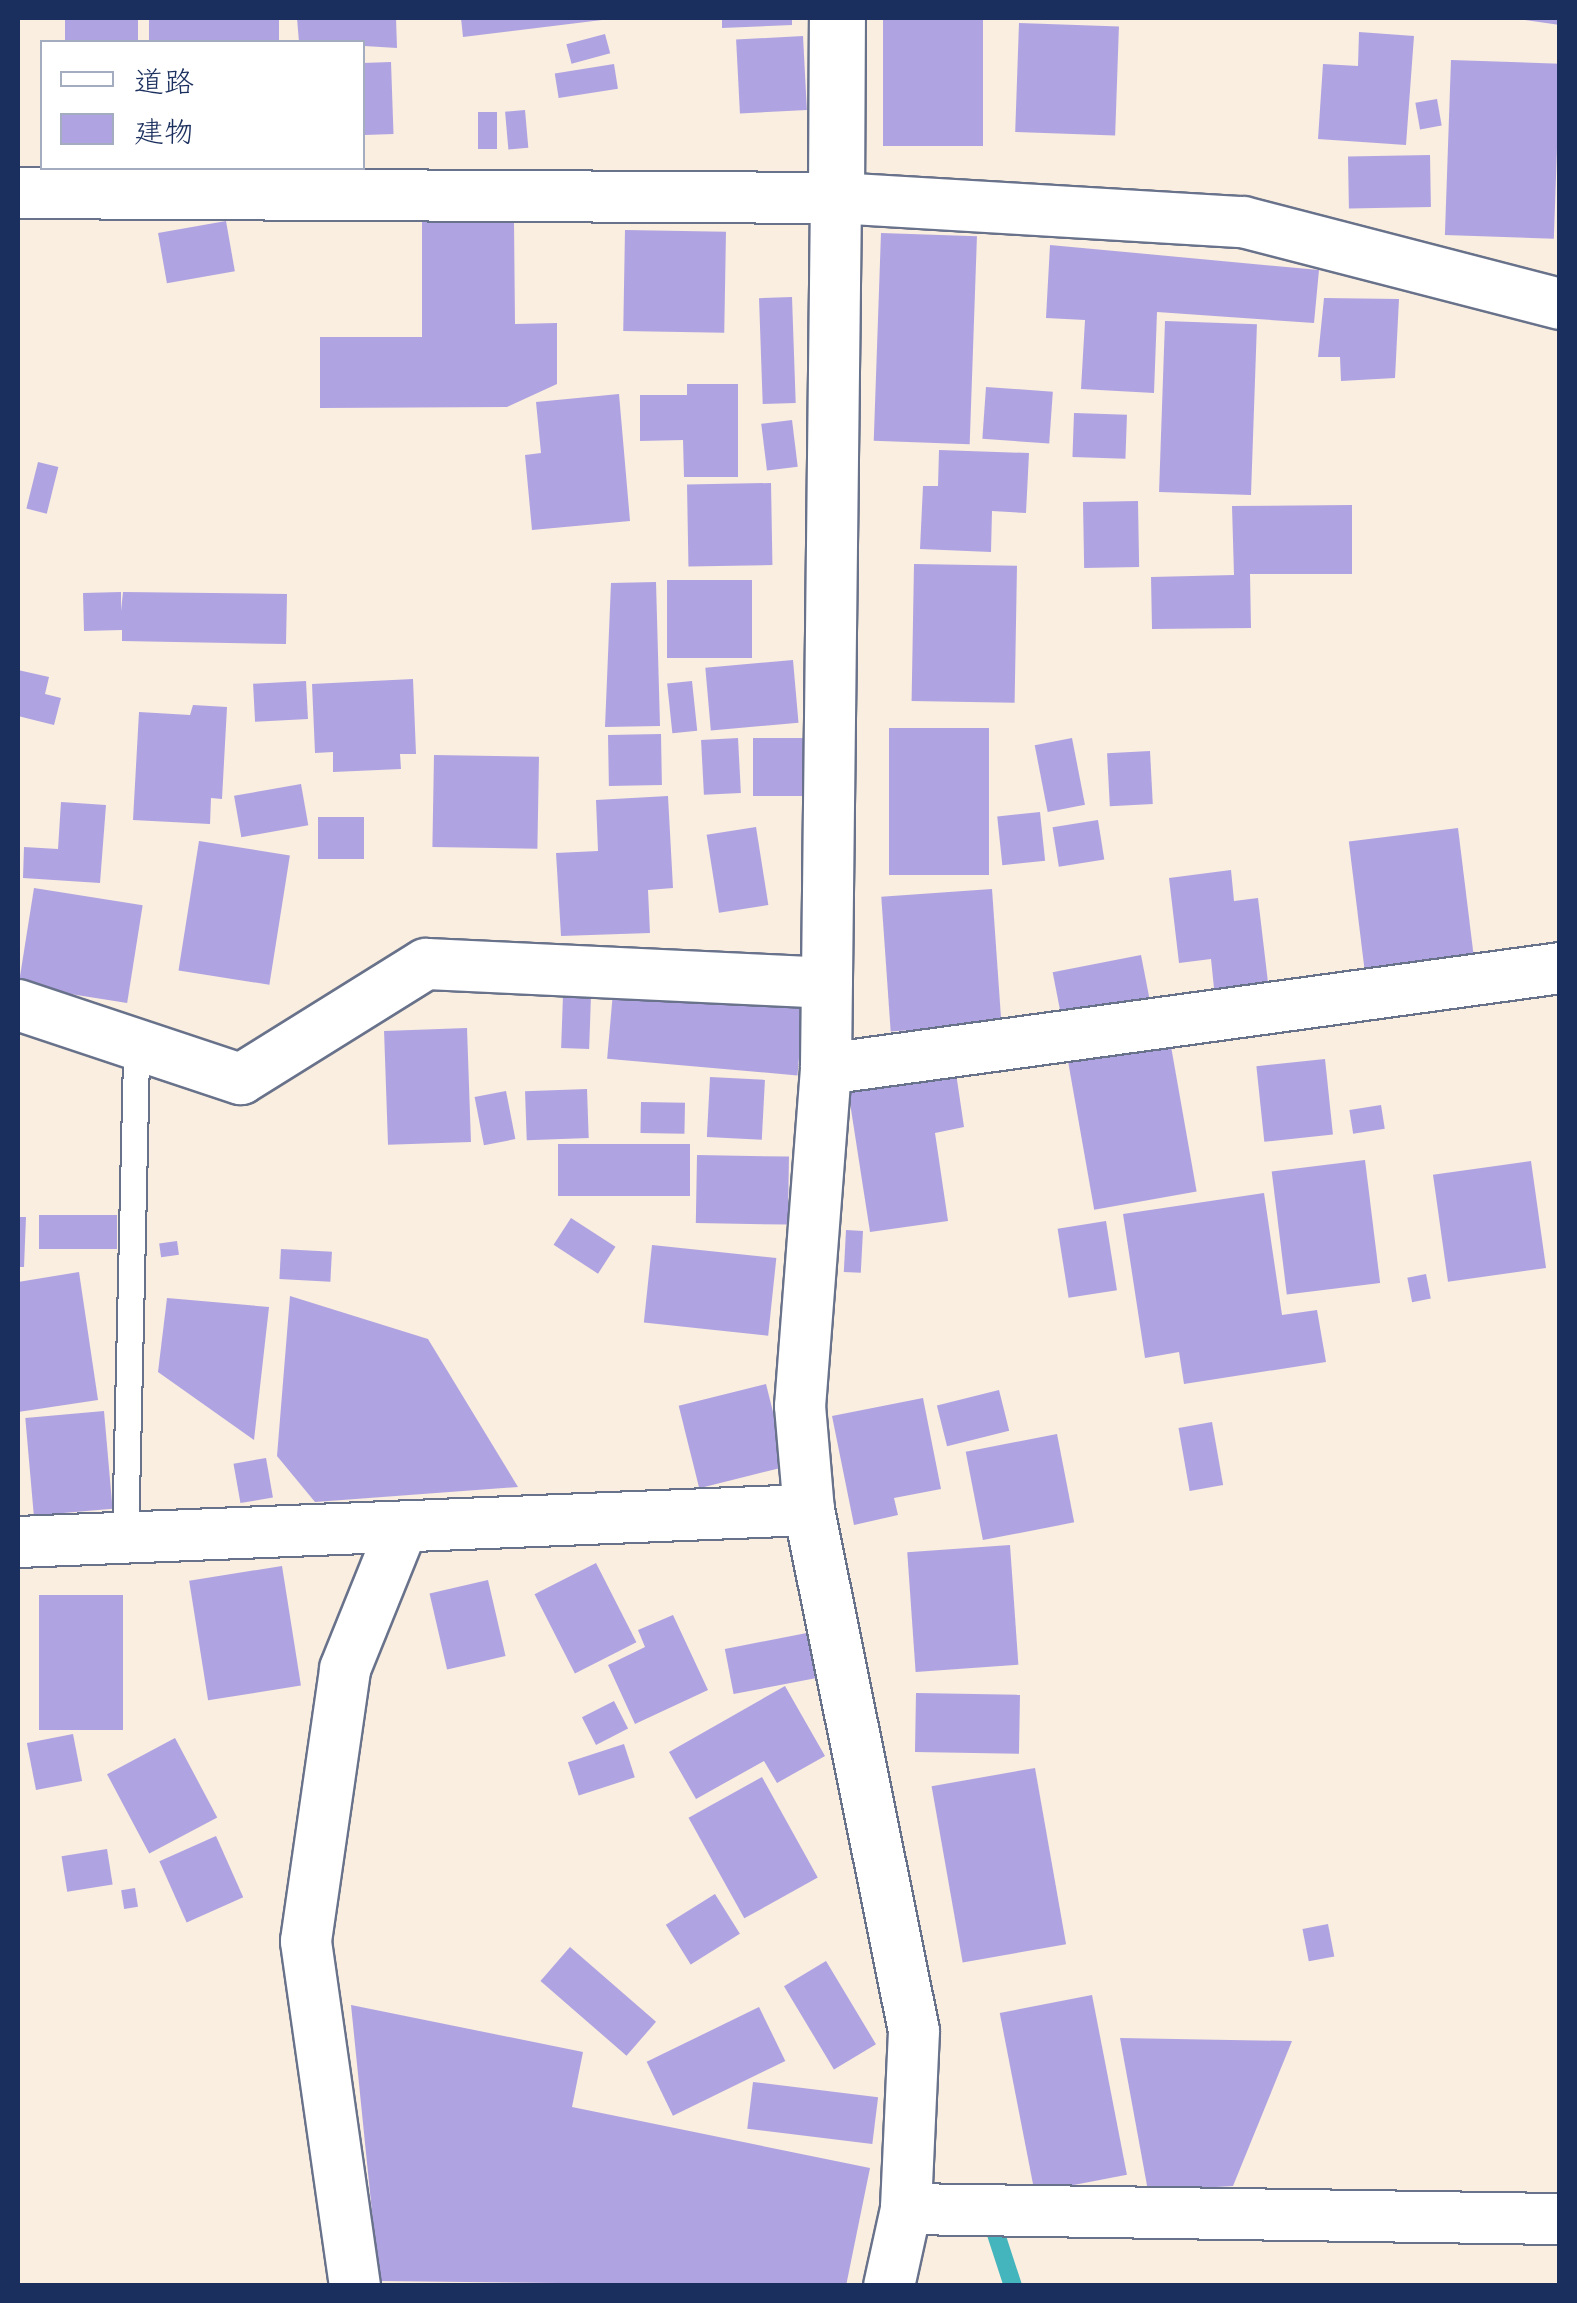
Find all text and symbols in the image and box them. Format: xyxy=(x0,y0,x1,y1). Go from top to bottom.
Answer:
legend xyxy=(40,40,365,170)
text: 道路 xyxy=(134,61,194,102)
text: 建物 xyxy=(134,111,194,152)

